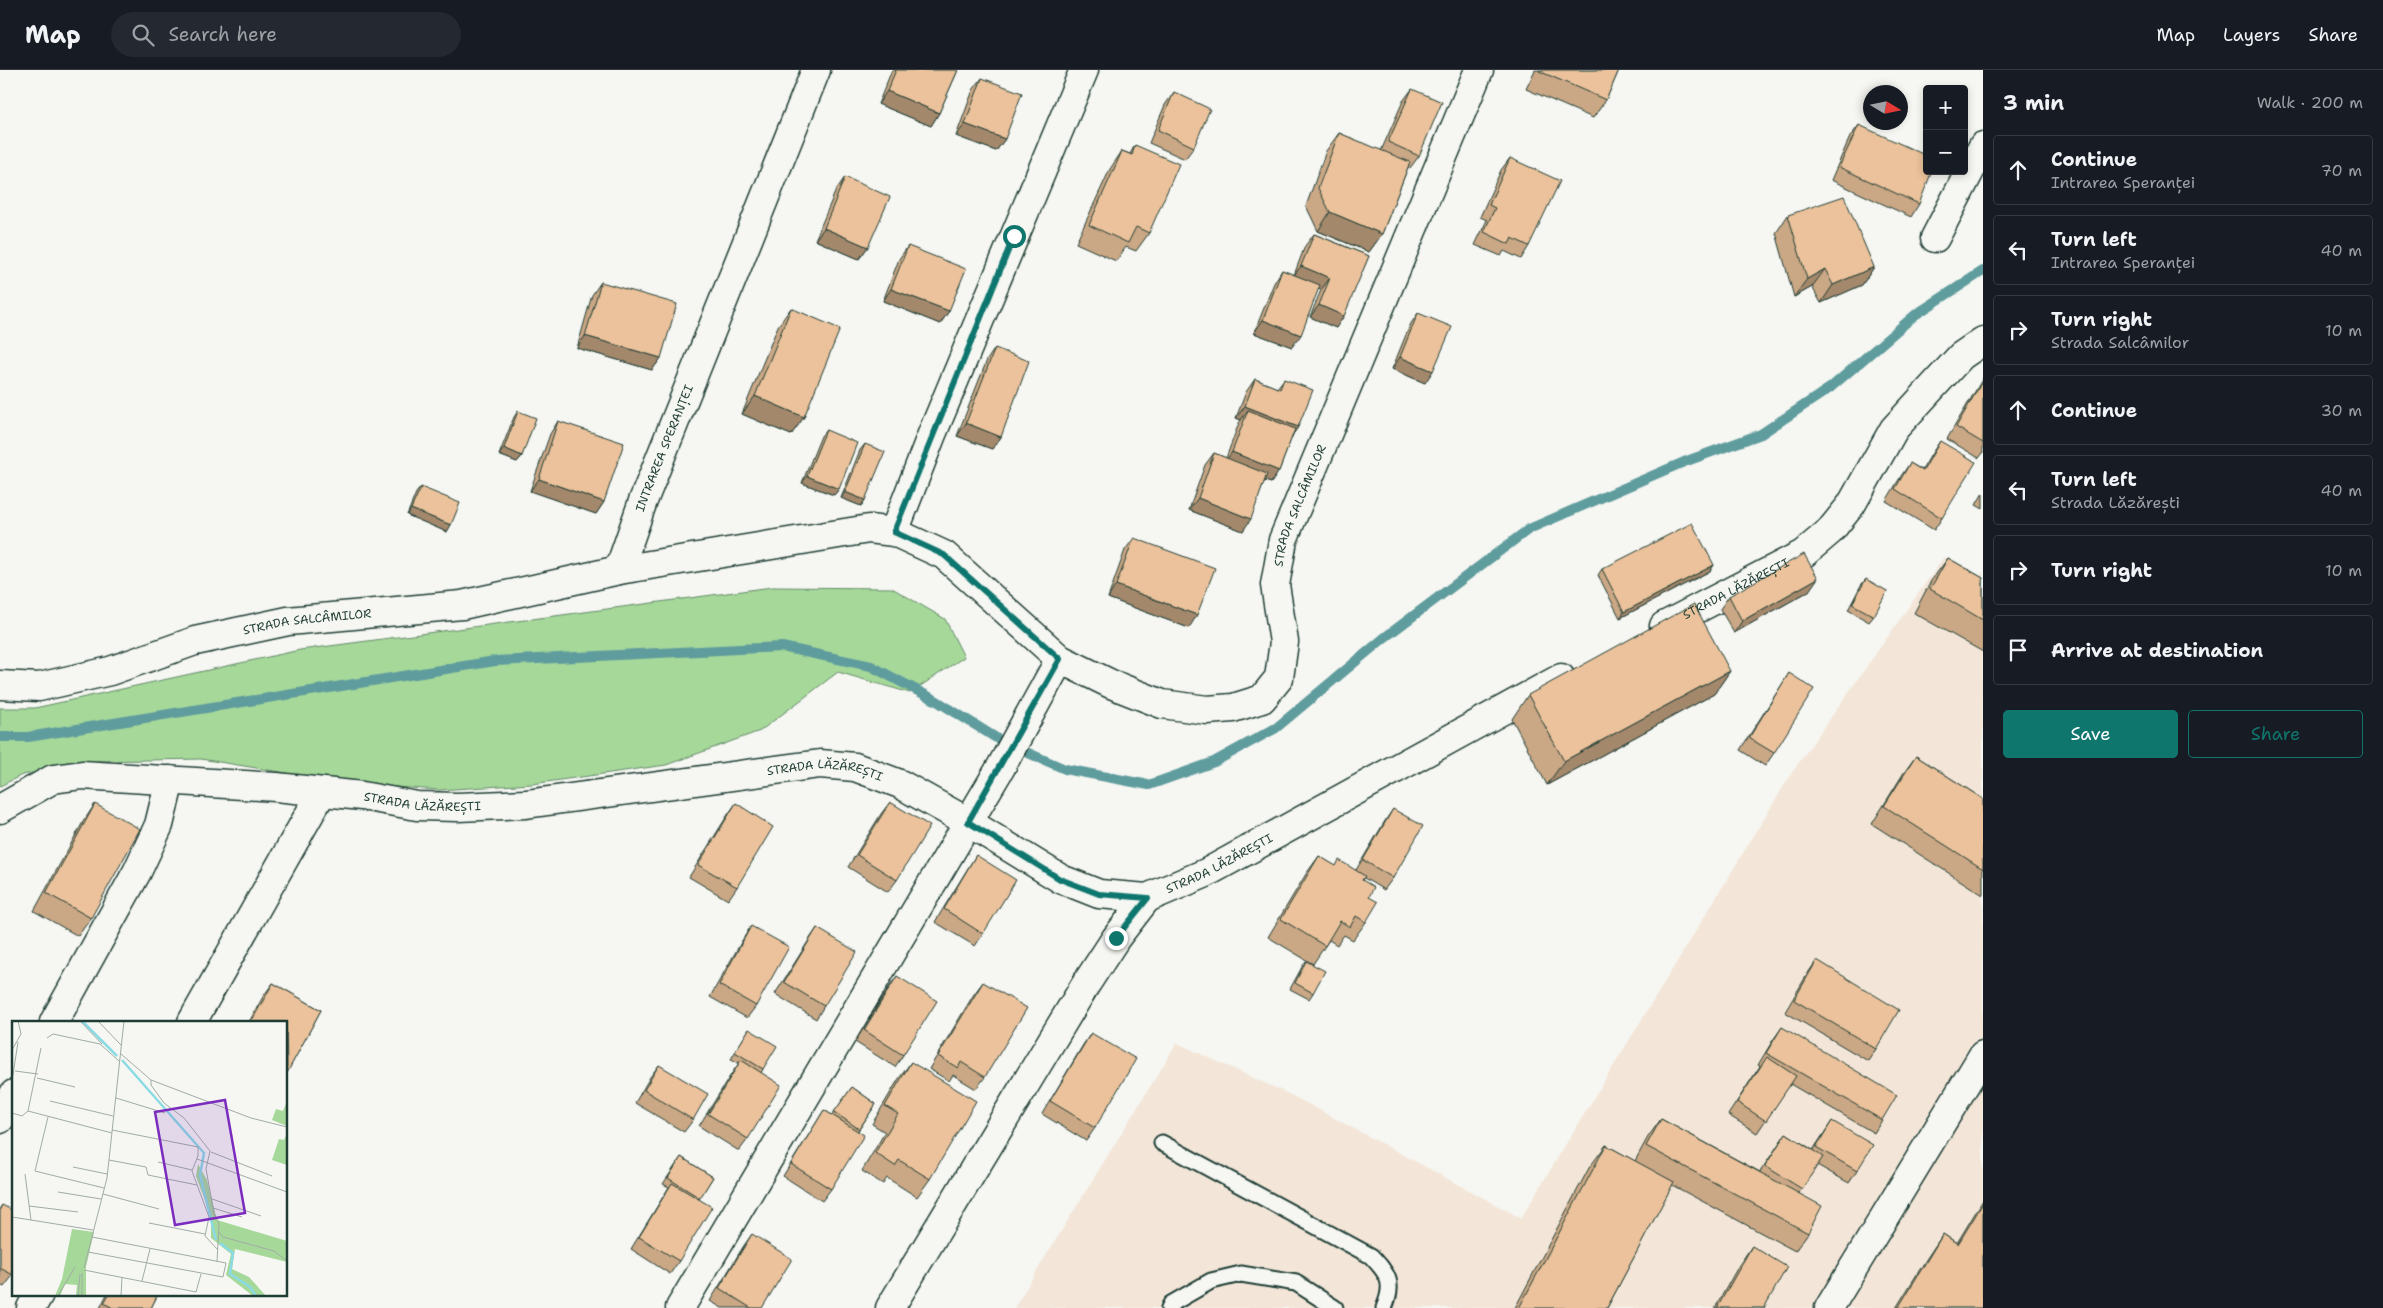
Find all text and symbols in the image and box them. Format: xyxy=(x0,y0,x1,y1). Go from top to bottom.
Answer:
search box xyxy=(111,12,461,57)
text: Map xyxy=(25,19,81,51)
icon: search xyxy=(129,21,157,49)
text: Search here xyxy=(169,22,277,47)
text: Map xyxy=(2157,23,2195,47)
text: Layers xyxy=(2223,23,2280,47)
text: Share xyxy=(2308,23,2358,47)
north arrow xyxy=(1863,85,1908,130)
map controls xyxy=(1923,85,1968,175)
button: + xyxy=(1923,85,1968,130)
text: 3 min xyxy=(2003,89,2064,117)
text: Walk · 200 m xyxy=(2257,92,2363,113)
button: − xyxy=(1923,130,1968,175)
text: Continue xyxy=(2051,147,2137,172)
icon: ahead xyxy=(2004,156,2032,184)
text: 70 m xyxy=(2321,160,2362,181)
text: Intrarea Speranței xyxy=(2051,172,2195,193)
route start xyxy=(1003,225,1026,248)
text: Turn left xyxy=(2051,227,2137,252)
icon: left xyxy=(2004,236,2032,264)
text: 40 m xyxy=(2320,240,2362,261)
text: Intrarea Speranței xyxy=(2051,252,2195,273)
text: Turn right xyxy=(2051,307,2152,332)
icon: right xyxy=(2004,316,2032,344)
text: 10 m xyxy=(2325,320,2362,341)
text: Strada Salcâmilor xyxy=(2051,332,2189,353)
street label: INTRAREA SPERANȚEI xyxy=(632,382,697,514)
icon: ahead xyxy=(2004,396,2032,424)
text: Continue xyxy=(2051,398,2137,423)
text: 30 m xyxy=(2321,400,2362,421)
street label: STRADA SALCÂMILOR xyxy=(1270,442,1330,568)
text: Turn left xyxy=(2051,467,2137,492)
icon: left xyxy=(2004,476,2032,504)
text: 40 m xyxy=(2320,480,2362,501)
text: Strada Lăzărești xyxy=(2051,492,2180,513)
street label: STRADA LĂZĂREȘTI xyxy=(1680,554,1792,623)
icon: right xyxy=(2004,556,2032,584)
text: Turn right xyxy=(2051,558,2152,583)
text: 10 m xyxy=(2325,560,2362,581)
street label: STRADA SALCÂMILOR xyxy=(242,605,372,638)
icon: arrive xyxy=(2004,636,2032,664)
text: Arrive at destination xyxy=(2051,638,2263,663)
button: Save xyxy=(2003,710,2178,758)
button: Share xyxy=(2188,710,2363,758)
street label: STRADA LĂZĂREȘTI xyxy=(766,756,885,785)
street label: STRADA LĂZĂREȘTI xyxy=(363,789,482,815)
street label: STRADA LĂZĂREȘTI xyxy=(1163,830,1276,897)
route end xyxy=(1105,927,1128,950)
inset map xyxy=(12,1021,288,1296)

